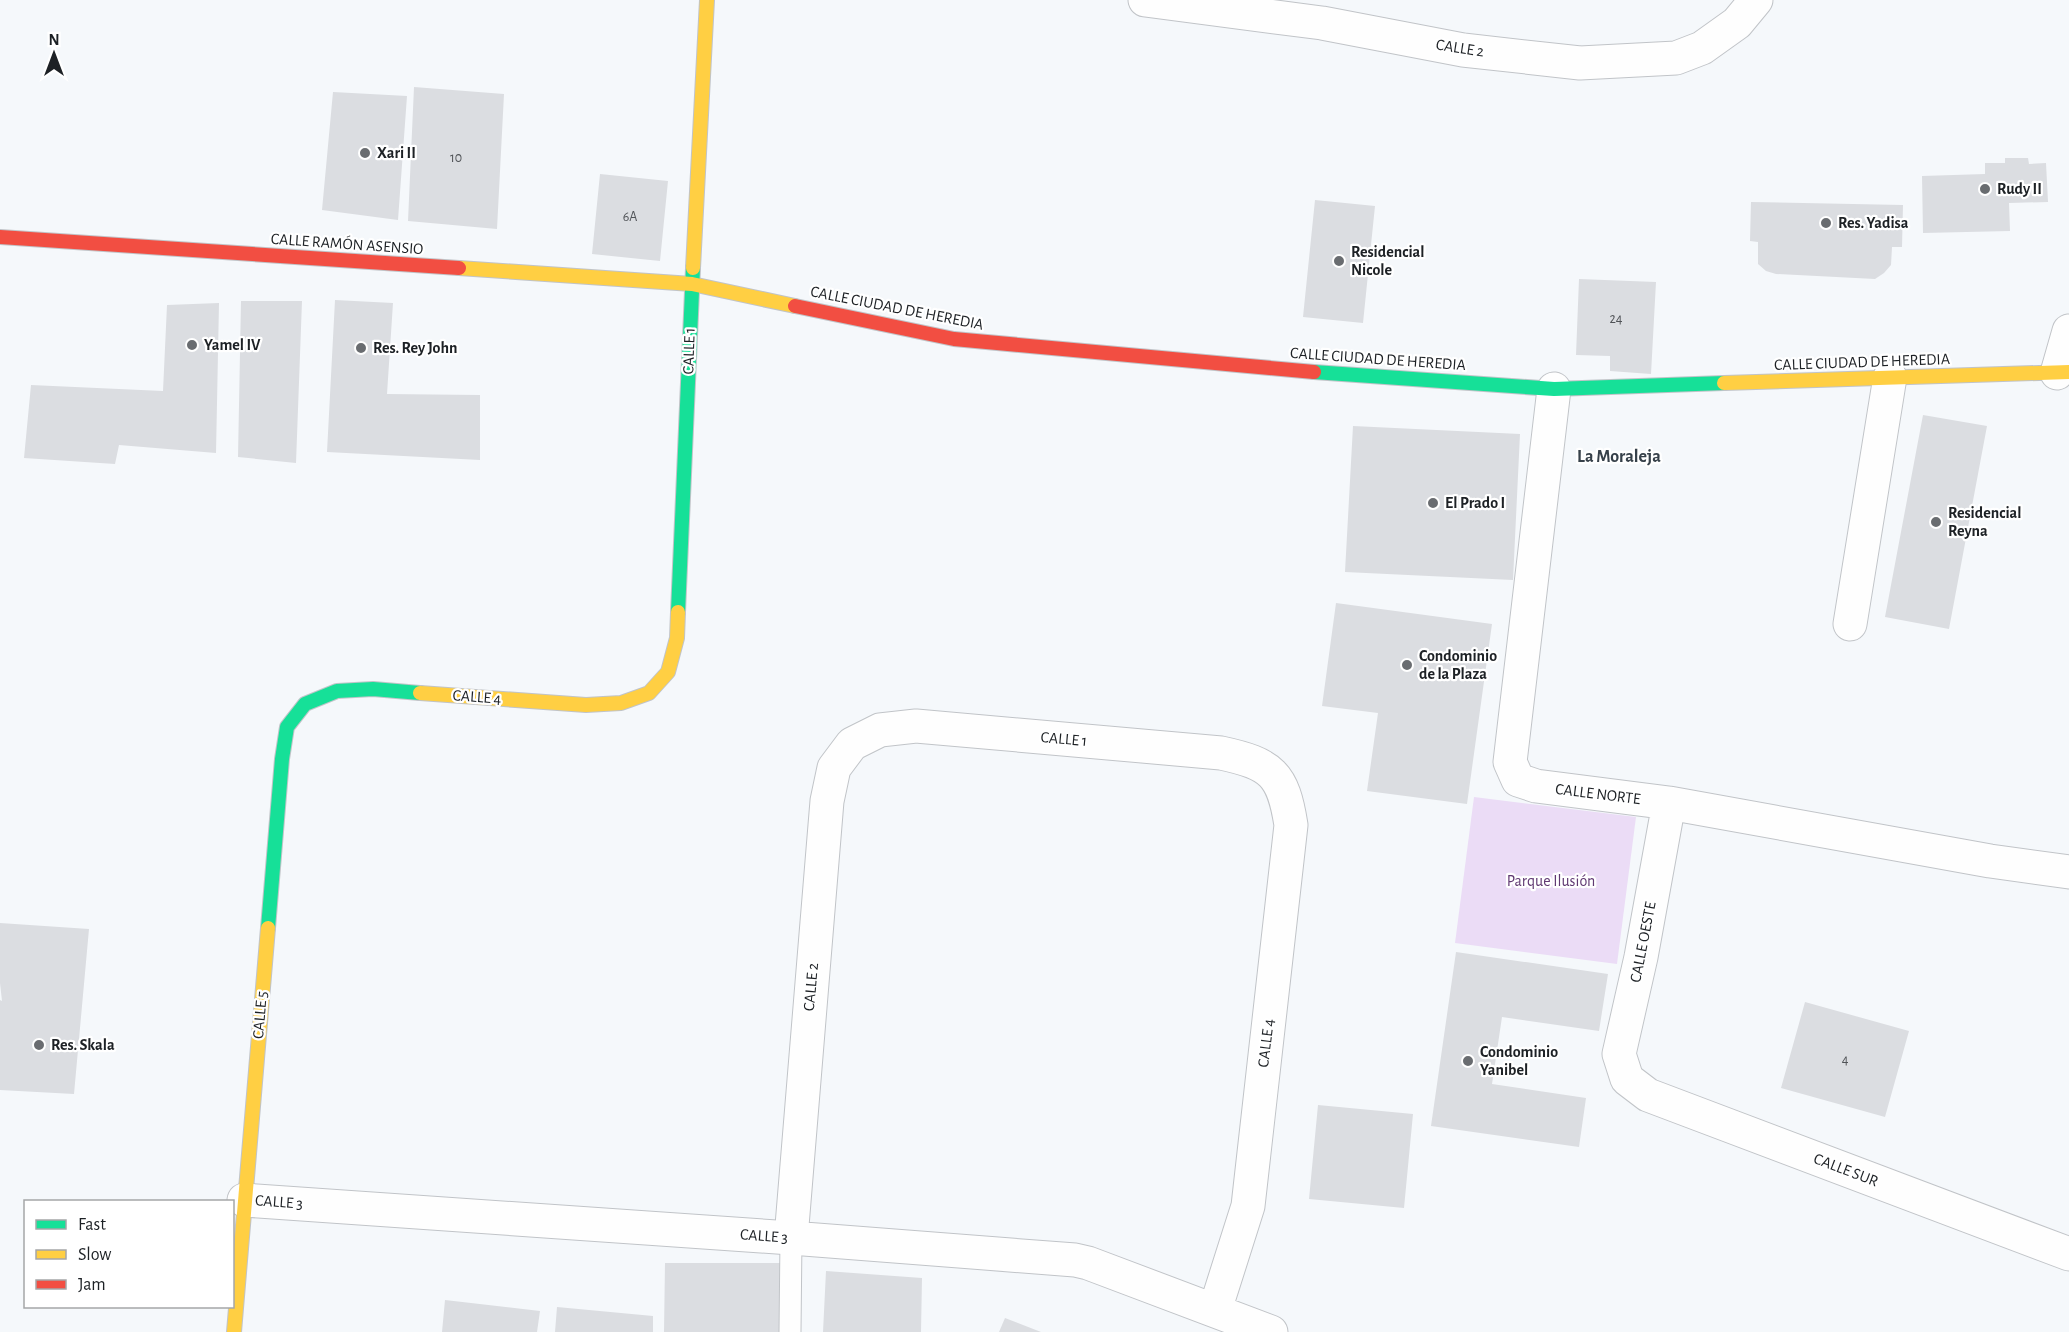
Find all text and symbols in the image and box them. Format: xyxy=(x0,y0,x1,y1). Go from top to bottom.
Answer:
north arrow xyxy=(24,24,84,84)
text: N xyxy=(48,32,60,48)
street label: CALLE 2 xyxy=(1435,36,1485,60)
place label: Xari II xyxy=(377,145,416,161)
marker: Xari II xyxy=(358,146,372,160)
house number: 10 xyxy=(450,151,462,165)
place label: Rudy II xyxy=(1997,181,2042,198)
marker: Rudy II xyxy=(1978,182,1992,196)
house number: 6A xyxy=(623,210,637,224)
place label: Res. Yadisa xyxy=(1838,215,1909,231)
marker: Res. Yadisa xyxy=(1819,216,1833,230)
street label: CALLE RAMÓN ASENSIO xyxy=(270,229,424,257)
place label: Residencial Nicole xyxy=(1351,244,1424,278)
marker: Residencial Nicole xyxy=(1332,254,1346,268)
street label: CALLE CIUDAD DE HEREDIA xyxy=(809,283,985,333)
house number: 24 xyxy=(1609,312,1623,326)
street label: CALLE 1 xyxy=(680,327,698,375)
place label: Yamel IV xyxy=(204,337,261,353)
marker: Yamel IV xyxy=(185,338,199,352)
place label: Res. Rey John xyxy=(373,340,457,357)
marker: Res. Rey John xyxy=(354,341,368,355)
street label: CALLE CIUDAD DE HEREDIA xyxy=(1290,345,1466,373)
street label: CALLE CIUDAD DE HEREDIA xyxy=(1774,351,1950,373)
district label: La Moraleja xyxy=(1577,448,1661,466)
place label: El Prado I xyxy=(1445,495,1505,511)
marker: El Prado I xyxy=(1426,496,1440,510)
place label: Residencial Reyna xyxy=(1948,505,2021,540)
marker: Residencial Reyna xyxy=(1929,515,1943,529)
place label: Condominio de la Plaza xyxy=(1419,648,1497,682)
marker: Condominio de la Plaza xyxy=(1400,658,1414,672)
street label: CALLE 4 xyxy=(452,687,502,707)
street label: CALLE 1 xyxy=(1040,729,1088,749)
street label: CALLE NORTE xyxy=(1554,781,1642,807)
park label: Parque Ilusión xyxy=(1507,873,1595,889)
street label: CALLE OESTE xyxy=(1627,900,1659,984)
street label: CALLE 2 xyxy=(801,962,821,1012)
street label: CALLE 5 xyxy=(250,990,270,1040)
street label: CALLE 4 xyxy=(1255,1017,1277,1068)
place label: Res. Skala xyxy=(51,1037,115,1053)
marker: Res. Skala xyxy=(32,1038,46,1052)
place label: Condominio Yanibel xyxy=(1480,1044,1558,1078)
house number: 4 xyxy=(1842,1053,1849,1067)
marker: Condominio Yanibel xyxy=(1461,1054,1475,1068)
street label: CALLE SUR xyxy=(1812,1150,1881,1190)
street label: CALLE 3 xyxy=(255,1192,303,1212)
legend xyxy=(24,1200,234,1308)
text: Fast xyxy=(78,1216,106,1234)
street label: CALLE 3 xyxy=(740,1226,788,1246)
text: Slow xyxy=(78,1246,111,1264)
text: Jam xyxy=(78,1276,106,1294)

